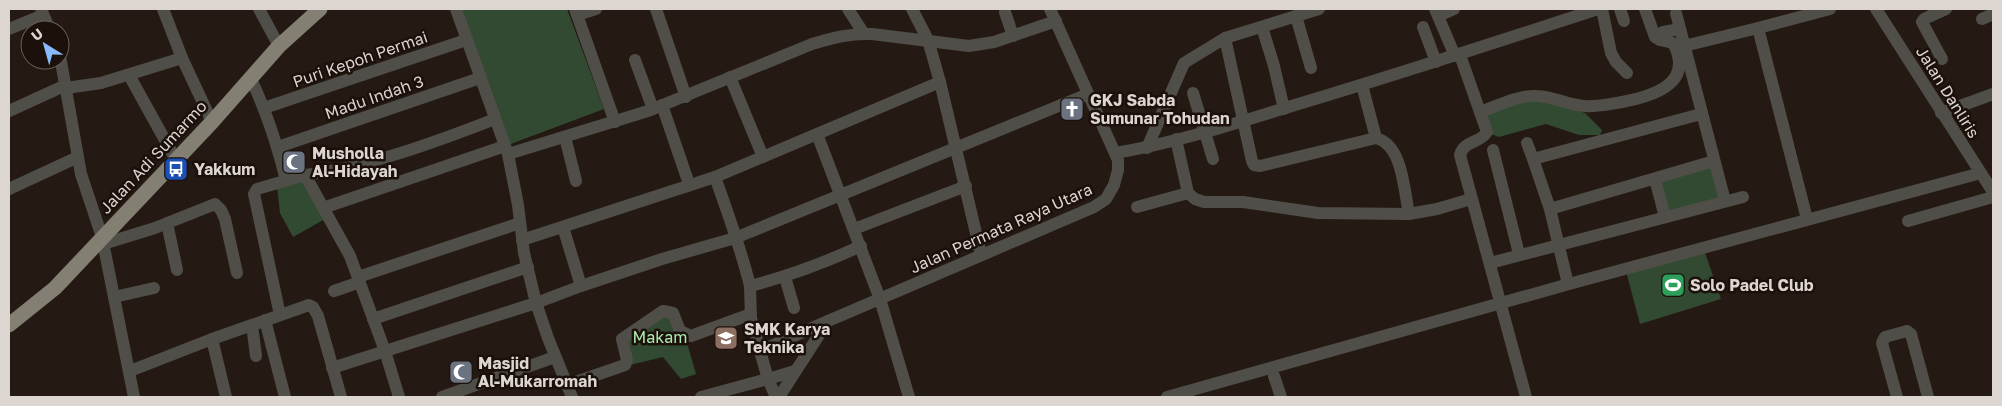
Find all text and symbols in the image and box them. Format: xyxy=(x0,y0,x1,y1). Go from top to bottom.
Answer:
north arrow xyxy=(20,20,70,70)
text: U xyxy=(28,24,46,44)
street label: Puri Kepoh Permai xyxy=(290,27,430,91)
street label: Jalan Danliris xyxy=(1912,42,1984,142)
street label: Madu Indah 3 xyxy=(322,71,426,123)
place label: GKJ Sabda Sumunar Tohudan xyxy=(1090,90,1230,128)
street label: Jalan Adi Sumarmo xyxy=(95,96,211,218)
church icon: GKJ Sabda Sumunar Tohudan xyxy=(1059,96,1085,122)
place label: Musholla Al-Hidayah xyxy=(312,143,398,181)
mosque icon: Musholla Al-Hidayah xyxy=(281,149,307,175)
bus stop icon: Yakkum xyxy=(163,156,189,182)
place label: Yakkum xyxy=(194,159,255,179)
street label: Jalan Permata Raya Utara xyxy=(907,179,1095,277)
sports icon: Solo Padel Club xyxy=(1660,272,1686,298)
place label: Solo Padel Club xyxy=(1690,275,1814,295)
place label: SMK Karya Teknika xyxy=(744,319,830,357)
school or university icon: SMK Karya Teknika xyxy=(713,325,739,351)
park label: Makam xyxy=(633,327,687,347)
place label: Masjid Al-Mukarromah xyxy=(478,353,597,391)
mosque icon: Masjid Al-Mukarromah xyxy=(448,359,474,385)

